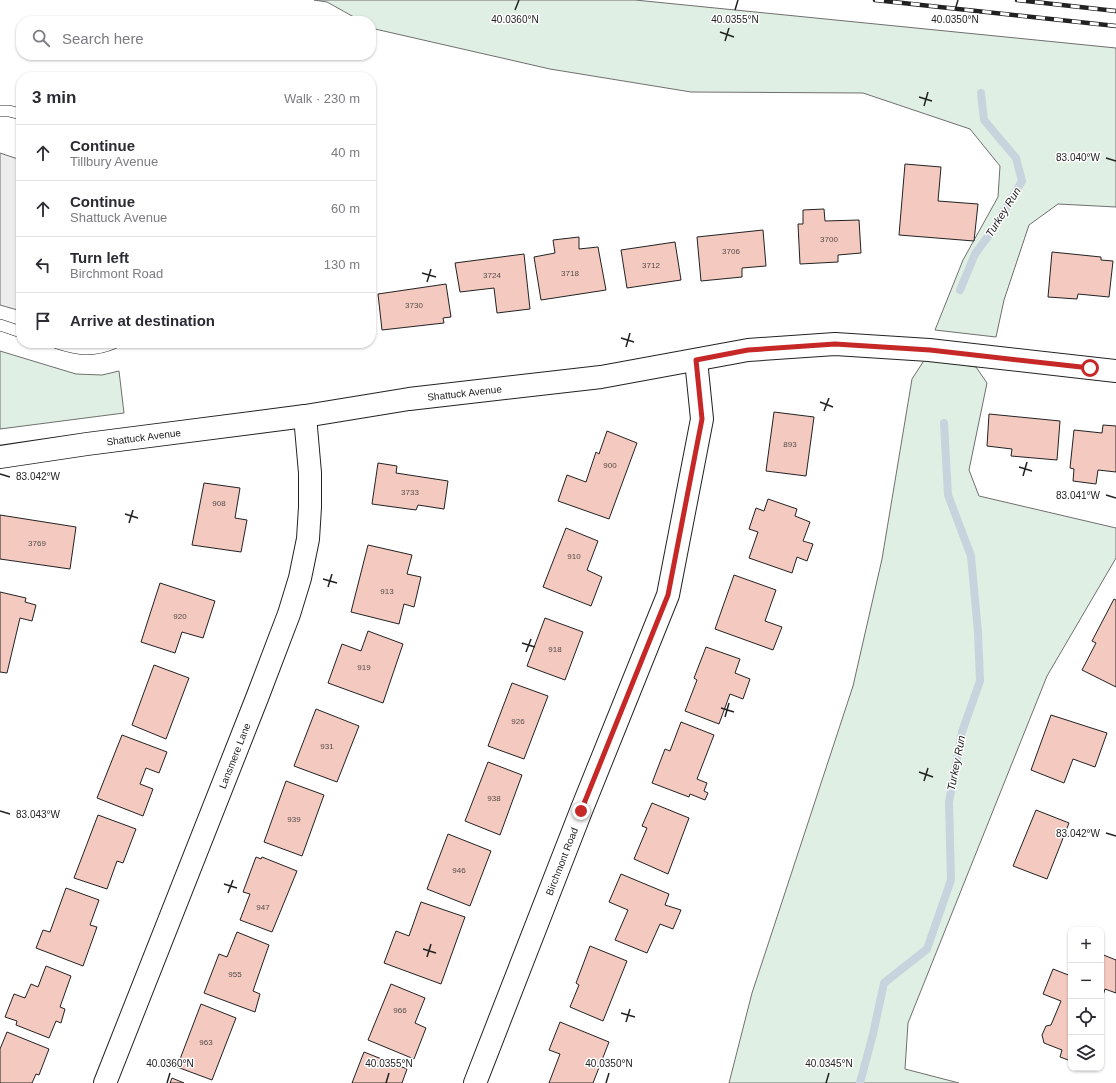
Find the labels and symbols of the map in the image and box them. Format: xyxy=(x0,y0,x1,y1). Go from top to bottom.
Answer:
text: 40.0360°N xyxy=(491,14,539,25)
text: 40.0355°N xyxy=(711,14,759,25)
text: 40.0350°N xyxy=(931,14,979,25)
text: 83.040°W xyxy=(1056,152,1101,163)
water label: Turkey Run xyxy=(983,185,1023,239)
house number: 3700 xyxy=(820,235,838,244)
house number: 3706 xyxy=(722,247,740,256)
house number: 3712 xyxy=(642,261,660,270)
house number: 3718 xyxy=(561,269,579,278)
house number: 3724 xyxy=(483,271,501,280)
house number: 3730 xyxy=(405,301,423,310)
route start xyxy=(1081,359,1099,377)
street label: Shattuck Avenue xyxy=(427,383,503,402)
street label: Shattuck Avenue xyxy=(106,426,182,447)
house number: 893 xyxy=(783,440,797,449)
house number: 900 xyxy=(603,461,617,470)
text: 83.042°W xyxy=(16,471,61,482)
house number: 3733 xyxy=(401,488,419,497)
text: 83.041°W xyxy=(1056,490,1101,501)
house number: 908 xyxy=(212,499,226,508)
house number: 3769 xyxy=(28,539,46,548)
house number: 910 xyxy=(567,552,581,561)
house number: 913 xyxy=(380,587,394,596)
house number: 920 xyxy=(173,612,187,621)
house number: 918 xyxy=(548,645,562,654)
house number: 919 xyxy=(357,663,371,672)
house number: 926 xyxy=(511,717,525,726)
street label: Lansmere Lane xyxy=(216,721,252,790)
water label: Turkey Run xyxy=(945,734,967,792)
house number: 931 xyxy=(320,742,334,751)
house number: 938 xyxy=(487,794,501,803)
route end xyxy=(572,802,590,820)
text: 83.043°W xyxy=(16,809,61,820)
house number: 939 xyxy=(287,815,301,824)
street label: Birchmont Road xyxy=(543,826,580,897)
text: 83.042°W xyxy=(1056,828,1101,839)
house number: 946 xyxy=(452,866,466,875)
house number: 947 xyxy=(256,903,270,912)
house number: 955 xyxy=(228,970,242,979)
house number: 966 xyxy=(393,1006,407,1015)
house number: 963 xyxy=(199,1038,213,1047)
text: 40.0360°N xyxy=(146,1058,194,1069)
text: 40.0355°N xyxy=(365,1058,413,1069)
text: 40.0350°N xyxy=(585,1058,633,1069)
text: 40.0345°N xyxy=(805,1058,853,1069)

